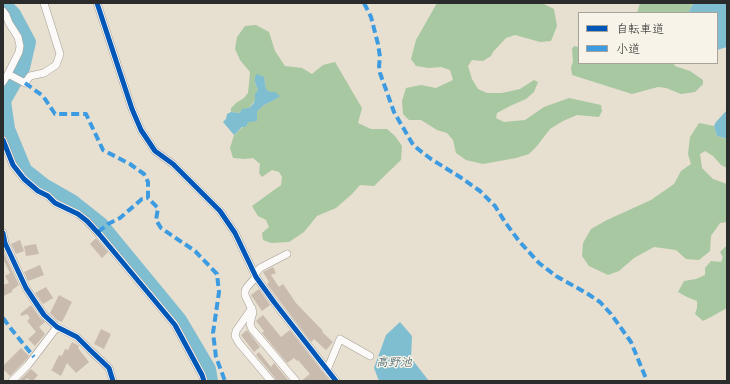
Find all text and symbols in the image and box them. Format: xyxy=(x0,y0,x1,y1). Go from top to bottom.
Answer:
legend xyxy=(578,12,718,64)
text: 自転車道 xyxy=(616,22,664,37)
text: 小道 xyxy=(616,42,640,57)
water label: 高野池 xyxy=(376,356,412,370)

